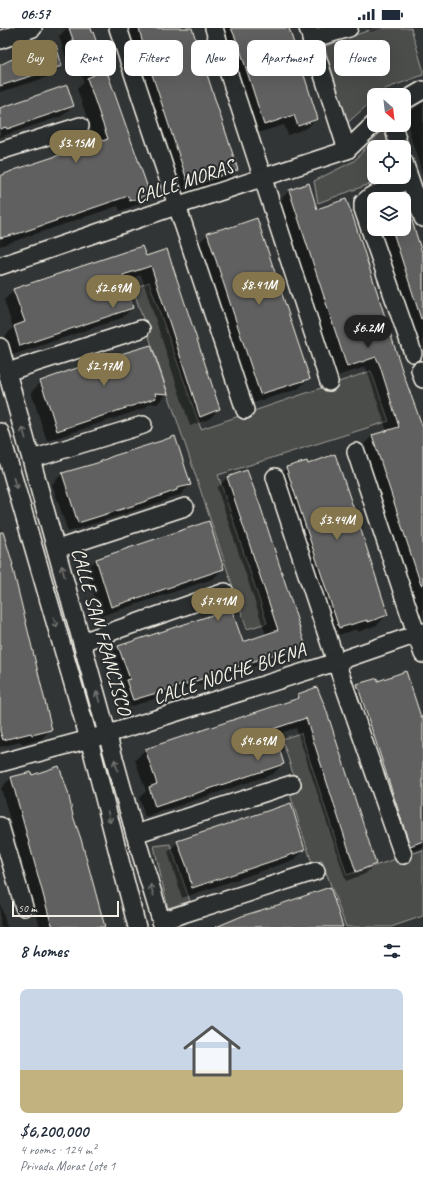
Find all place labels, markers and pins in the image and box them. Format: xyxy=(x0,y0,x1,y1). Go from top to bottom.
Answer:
pin: $3.15M xyxy=(43,130,109,164)
pin: $8.41M xyxy=(226,272,292,306)
pin: $2.69M xyxy=(80,275,146,309)
pin: $6.2M xyxy=(340,315,396,349)
pin: $2.17M xyxy=(71,353,137,387)
pin: $3.44M xyxy=(304,507,370,541)
pin: $7.41M xyxy=(185,588,251,622)
pin: $4.69M xyxy=(225,728,291,762)

